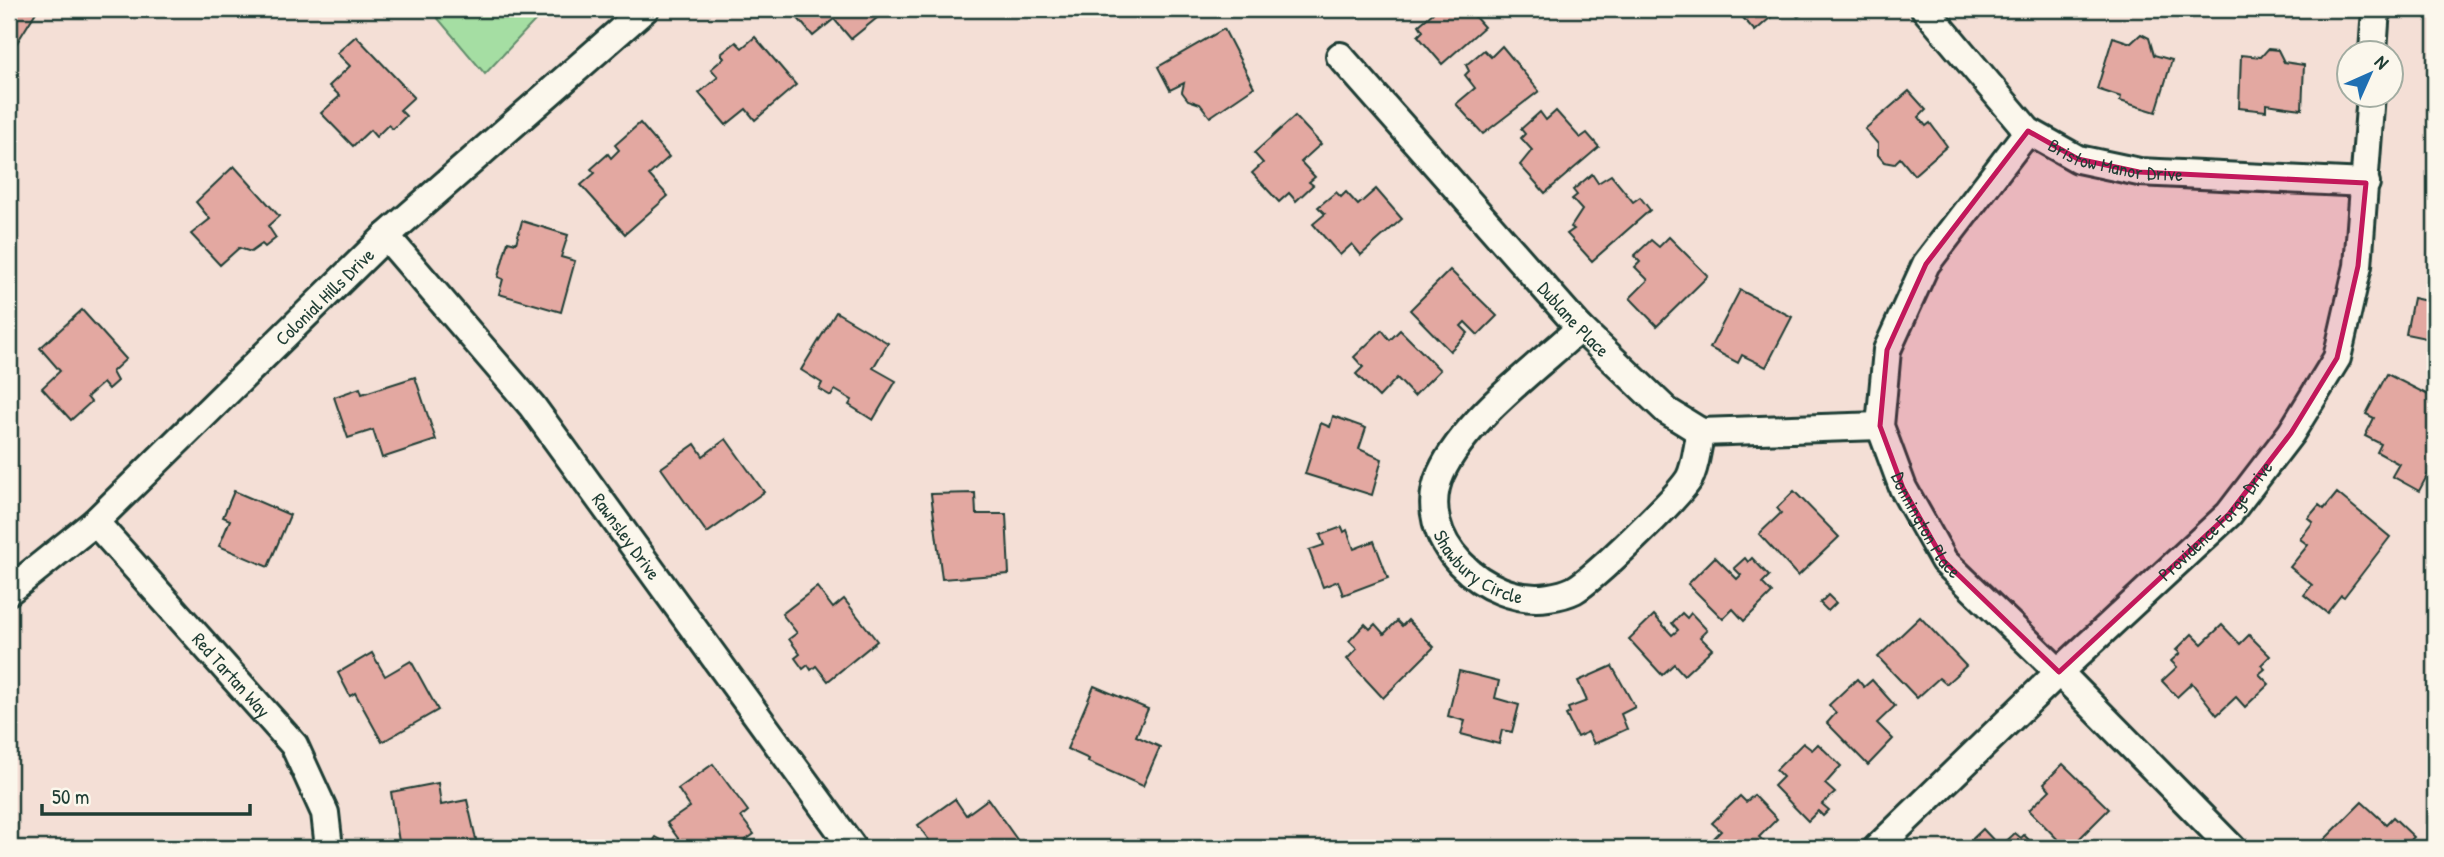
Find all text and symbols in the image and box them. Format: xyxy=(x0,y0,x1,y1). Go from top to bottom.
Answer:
north arrow xyxy=(2336,38,2406,108)
text: N xyxy=(2369,49,2395,75)
street label: Bristow Manor Drive xyxy=(2044,132,2184,187)
street label: Colonial Hills Drive xyxy=(269,242,380,351)
street label: Dublane Place xyxy=(1532,276,1616,363)
street label: Providence Forge Drive xyxy=(2152,455,2279,587)
street label: Donnington Place xyxy=(1885,468,1967,584)
street label: Rawnsley Drive xyxy=(586,487,667,585)
street label: Shawbury Circle xyxy=(1427,526,1525,610)
street label: Red Tartan Way xyxy=(187,627,276,723)
scale bar xyxy=(42,773,250,817)
text: 50 m xyxy=(52,782,89,811)

